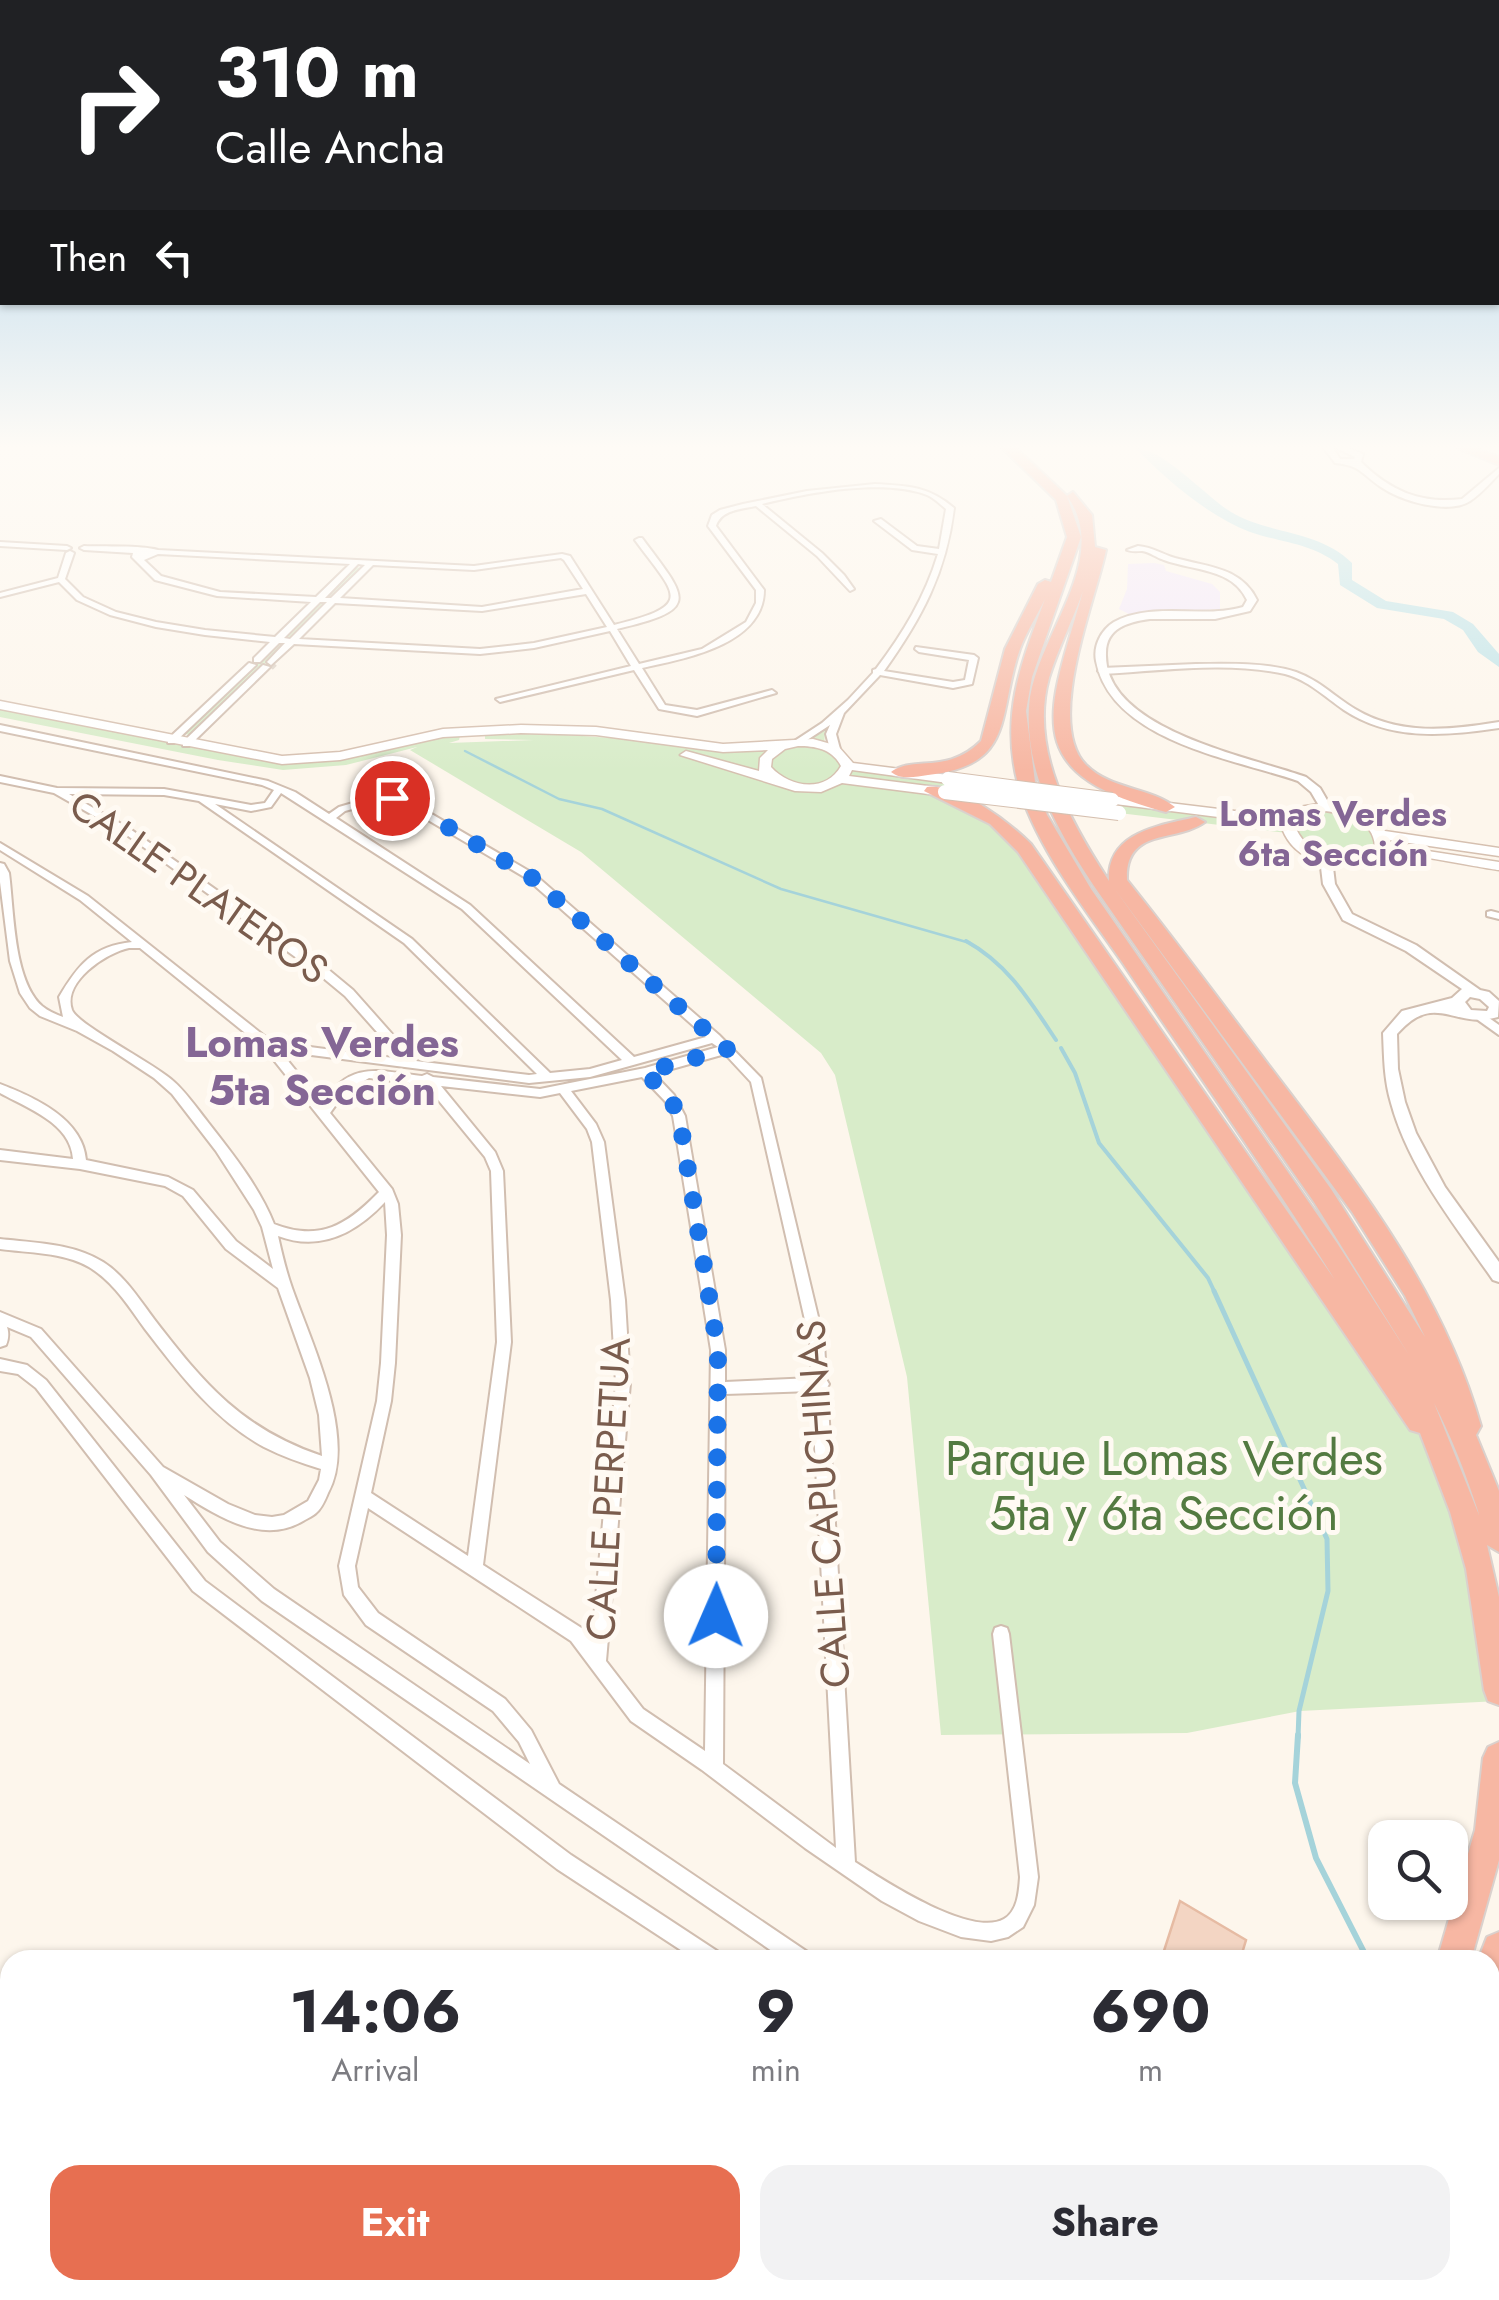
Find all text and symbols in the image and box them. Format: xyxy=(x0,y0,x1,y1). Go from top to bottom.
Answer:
text: 310 m xyxy=(215,22,419,123)
icon: right xyxy=(50,40,180,170)
text: Calle Ancha xyxy=(215,115,445,180)
text: Then xyxy=(50,230,127,285)
icon: left xyxy=(147,230,202,285)
pin xyxy=(350,756,435,841)
icon: arrive xyxy=(365,771,420,826)
street label: CALLE PLATEROS xyxy=(58,776,340,998)
district label: Lomas Verdes 6ta Sección xyxy=(1219,789,1447,879)
district label: Lomas Verdes 5ta Sección xyxy=(185,1012,459,1121)
street label: CALLE CAPUCHINAS xyxy=(781,1318,865,1690)
street label: CALLE PERPETUA xyxy=(571,1335,645,1642)
park label: Parque Lomas Verdes 5ta y 6ta Sección xyxy=(945,1424,1383,1548)
position arrow xyxy=(664,1564,768,1668)
map controls xyxy=(1368,1820,1468,1920)
button: search xyxy=(1368,1820,1468,1920)
text: 14:06 xyxy=(290,1968,461,2055)
text: 9 xyxy=(756,1968,796,2055)
text: 690 xyxy=(1090,1968,1210,2055)
text: Arrival xyxy=(331,2047,419,2093)
text: min xyxy=(751,2047,801,2093)
text: m xyxy=(1138,2047,1163,2093)
button: Exit xyxy=(50,2165,740,2280)
button: Share xyxy=(760,2165,1450,2280)

